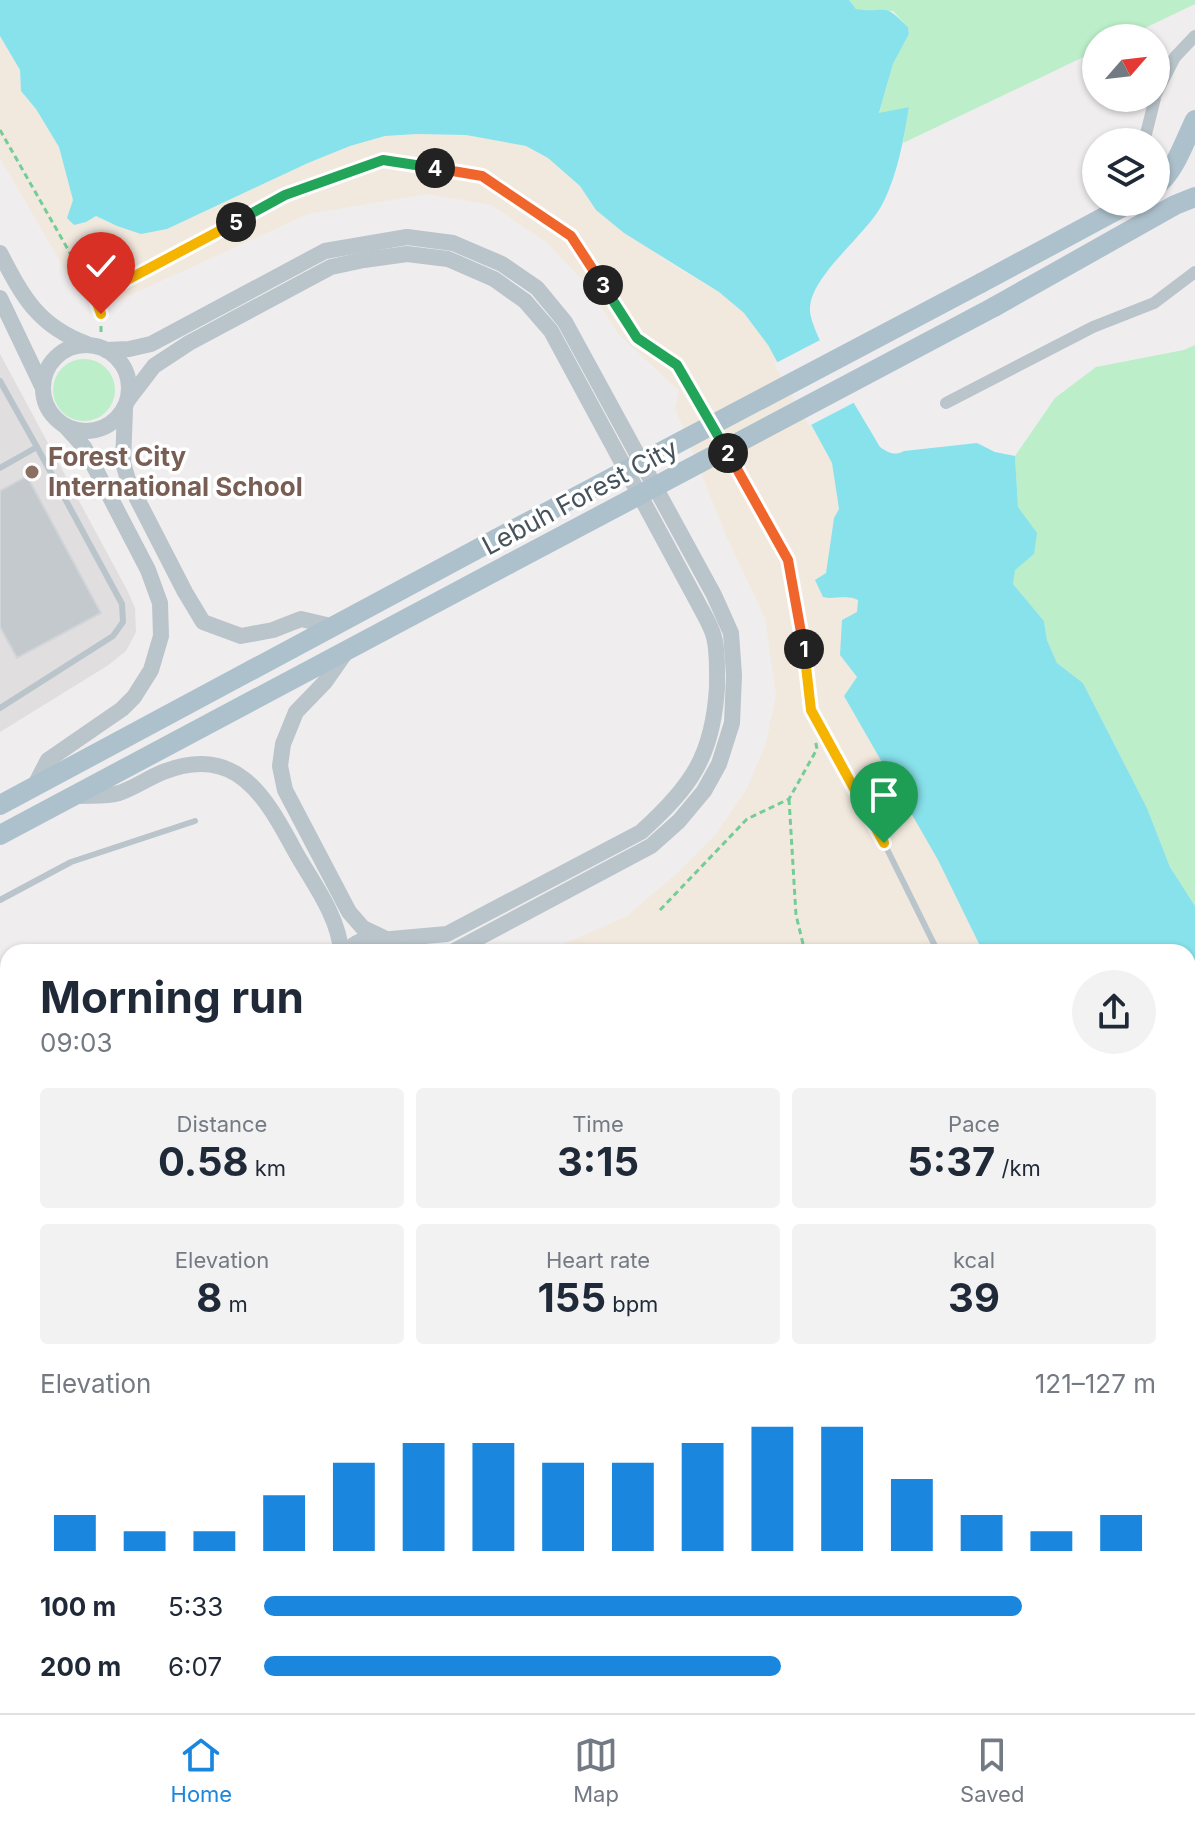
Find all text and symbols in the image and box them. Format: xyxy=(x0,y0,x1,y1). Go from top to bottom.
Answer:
north arrow xyxy=(1082,24,1170,112)
map controls xyxy=(1082,24,1170,216)
button: layers xyxy=(1082,128,1170,216)
pin: 4 xyxy=(415,148,455,188)
text: 4 xyxy=(428,155,442,181)
pin: 5 xyxy=(216,202,256,242)
text: 5 xyxy=(229,209,243,235)
pin xyxy=(67,232,135,314)
icon: check xyxy=(79,244,123,288)
pin: 3 xyxy=(583,265,623,305)
text: 3 xyxy=(596,272,610,298)
street label: Lebuh Forest City xyxy=(477,432,683,561)
pin: 2 xyxy=(708,433,748,473)
text: 2 xyxy=(721,440,735,466)
place label: Forest City International School xyxy=(48,441,303,502)
marker: Forest City International School xyxy=(23,463,41,481)
pin: 1 xyxy=(784,629,824,669)
text: 1 xyxy=(799,636,809,662)
pin xyxy=(850,761,918,843)
icon: arrive xyxy=(862,773,906,817)
text: Morning run xyxy=(40,970,304,1024)
button: share xyxy=(1072,970,1156,1054)
text: 09:03 xyxy=(40,1027,112,1058)
text: Distance xyxy=(177,1111,267,1137)
text: Time xyxy=(572,1111,624,1137)
text: Pace xyxy=(948,1111,1000,1137)
text: 0.58 xyxy=(158,1137,248,1186)
text: 3:15 xyxy=(557,1137,639,1186)
text: 5:37 xyxy=(907,1137,995,1186)
text: km xyxy=(248,1155,286,1181)
text: /km xyxy=(995,1155,1041,1181)
text: Elevation xyxy=(175,1247,269,1273)
text: Heart rate xyxy=(546,1247,650,1273)
text: kcal xyxy=(953,1247,995,1273)
text: 8 xyxy=(196,1273,222,1322)
text: 155 xyxy=(538,1273,606,1322)
text: 39 xyxy=(948,1273,1000,1322)
text: m xyxy=(222,1291,248,1317)
text: bpm xyxy=(606,1291,658,1317)
text: Elevation xyxy=(40,1368,151,1399)
text: 121–127 m xyxy=(1035,1368,1156,1399)
text: 100 m xyxy=(40,1591,116,1622)
text: 5:33 xyxy=(168,1591,223,1622)
text: 200 m xyxy=(40,1651,121,1682)
text: 6:07 xyxy=(168,1651,222,1682)
tab: Home xyxy=(171,1733,232,1807)
tab: Map xyxy=(573,1733,619,1807)
tab: Saved xyxy=(960,1733,1024,1807)

